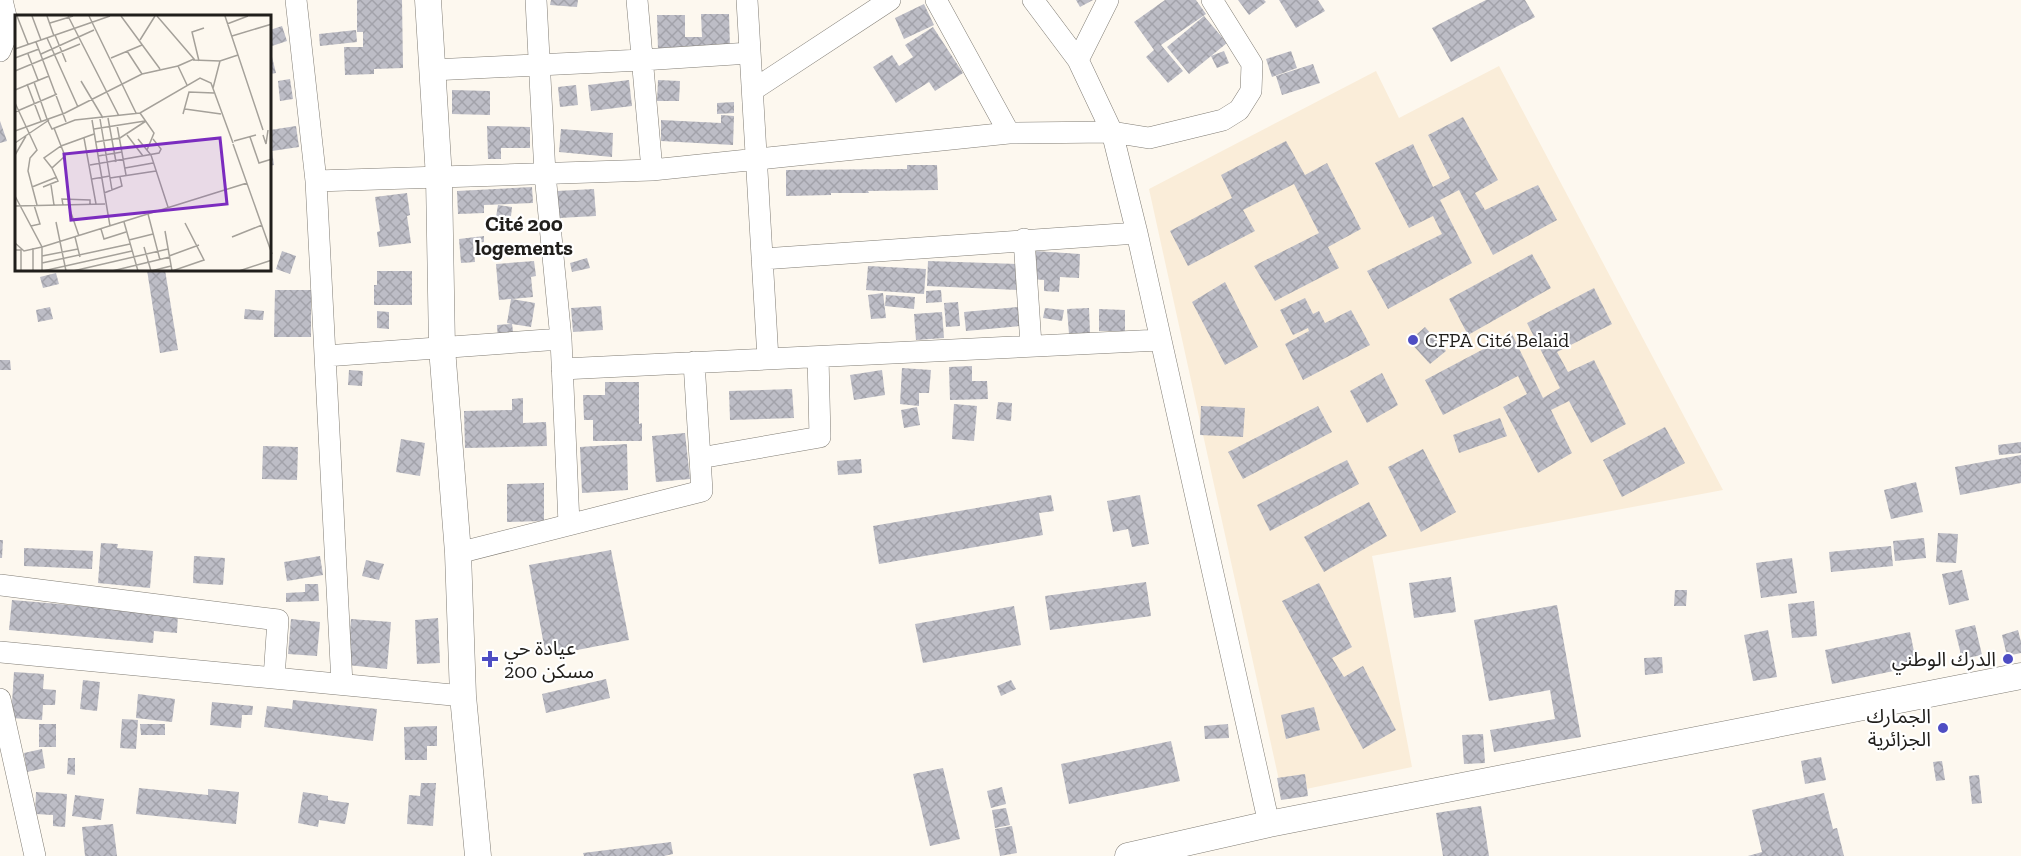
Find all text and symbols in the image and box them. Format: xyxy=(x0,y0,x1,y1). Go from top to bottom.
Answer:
inset map xyxy=(15,15,272,272)
district label: Cité 200 logements xyxy=(475,211,573,260)
place label: CFPA Cité Belaid xyxy=(1425,328,1569,352)
marker: CFPA Cité Belaid xyxy=(1406,333,1420,347)
place label: عيادة حي 200 مسكن xyxy=(504,636,594,683)
place label: الدرك الوطني xyxy=(1892,647,1996,675)
marker: عيادة حي 200 مسكن xyxy=(481,650,499,668)
marker: الدرك الوطني xyxy=(2001,652,2015,666)
place label: الجمارك الجزائرية xyxy=(1866,704,1931,751)
marker: الجمارك الجزائرية xyxy=(1936,721,1950,735)

